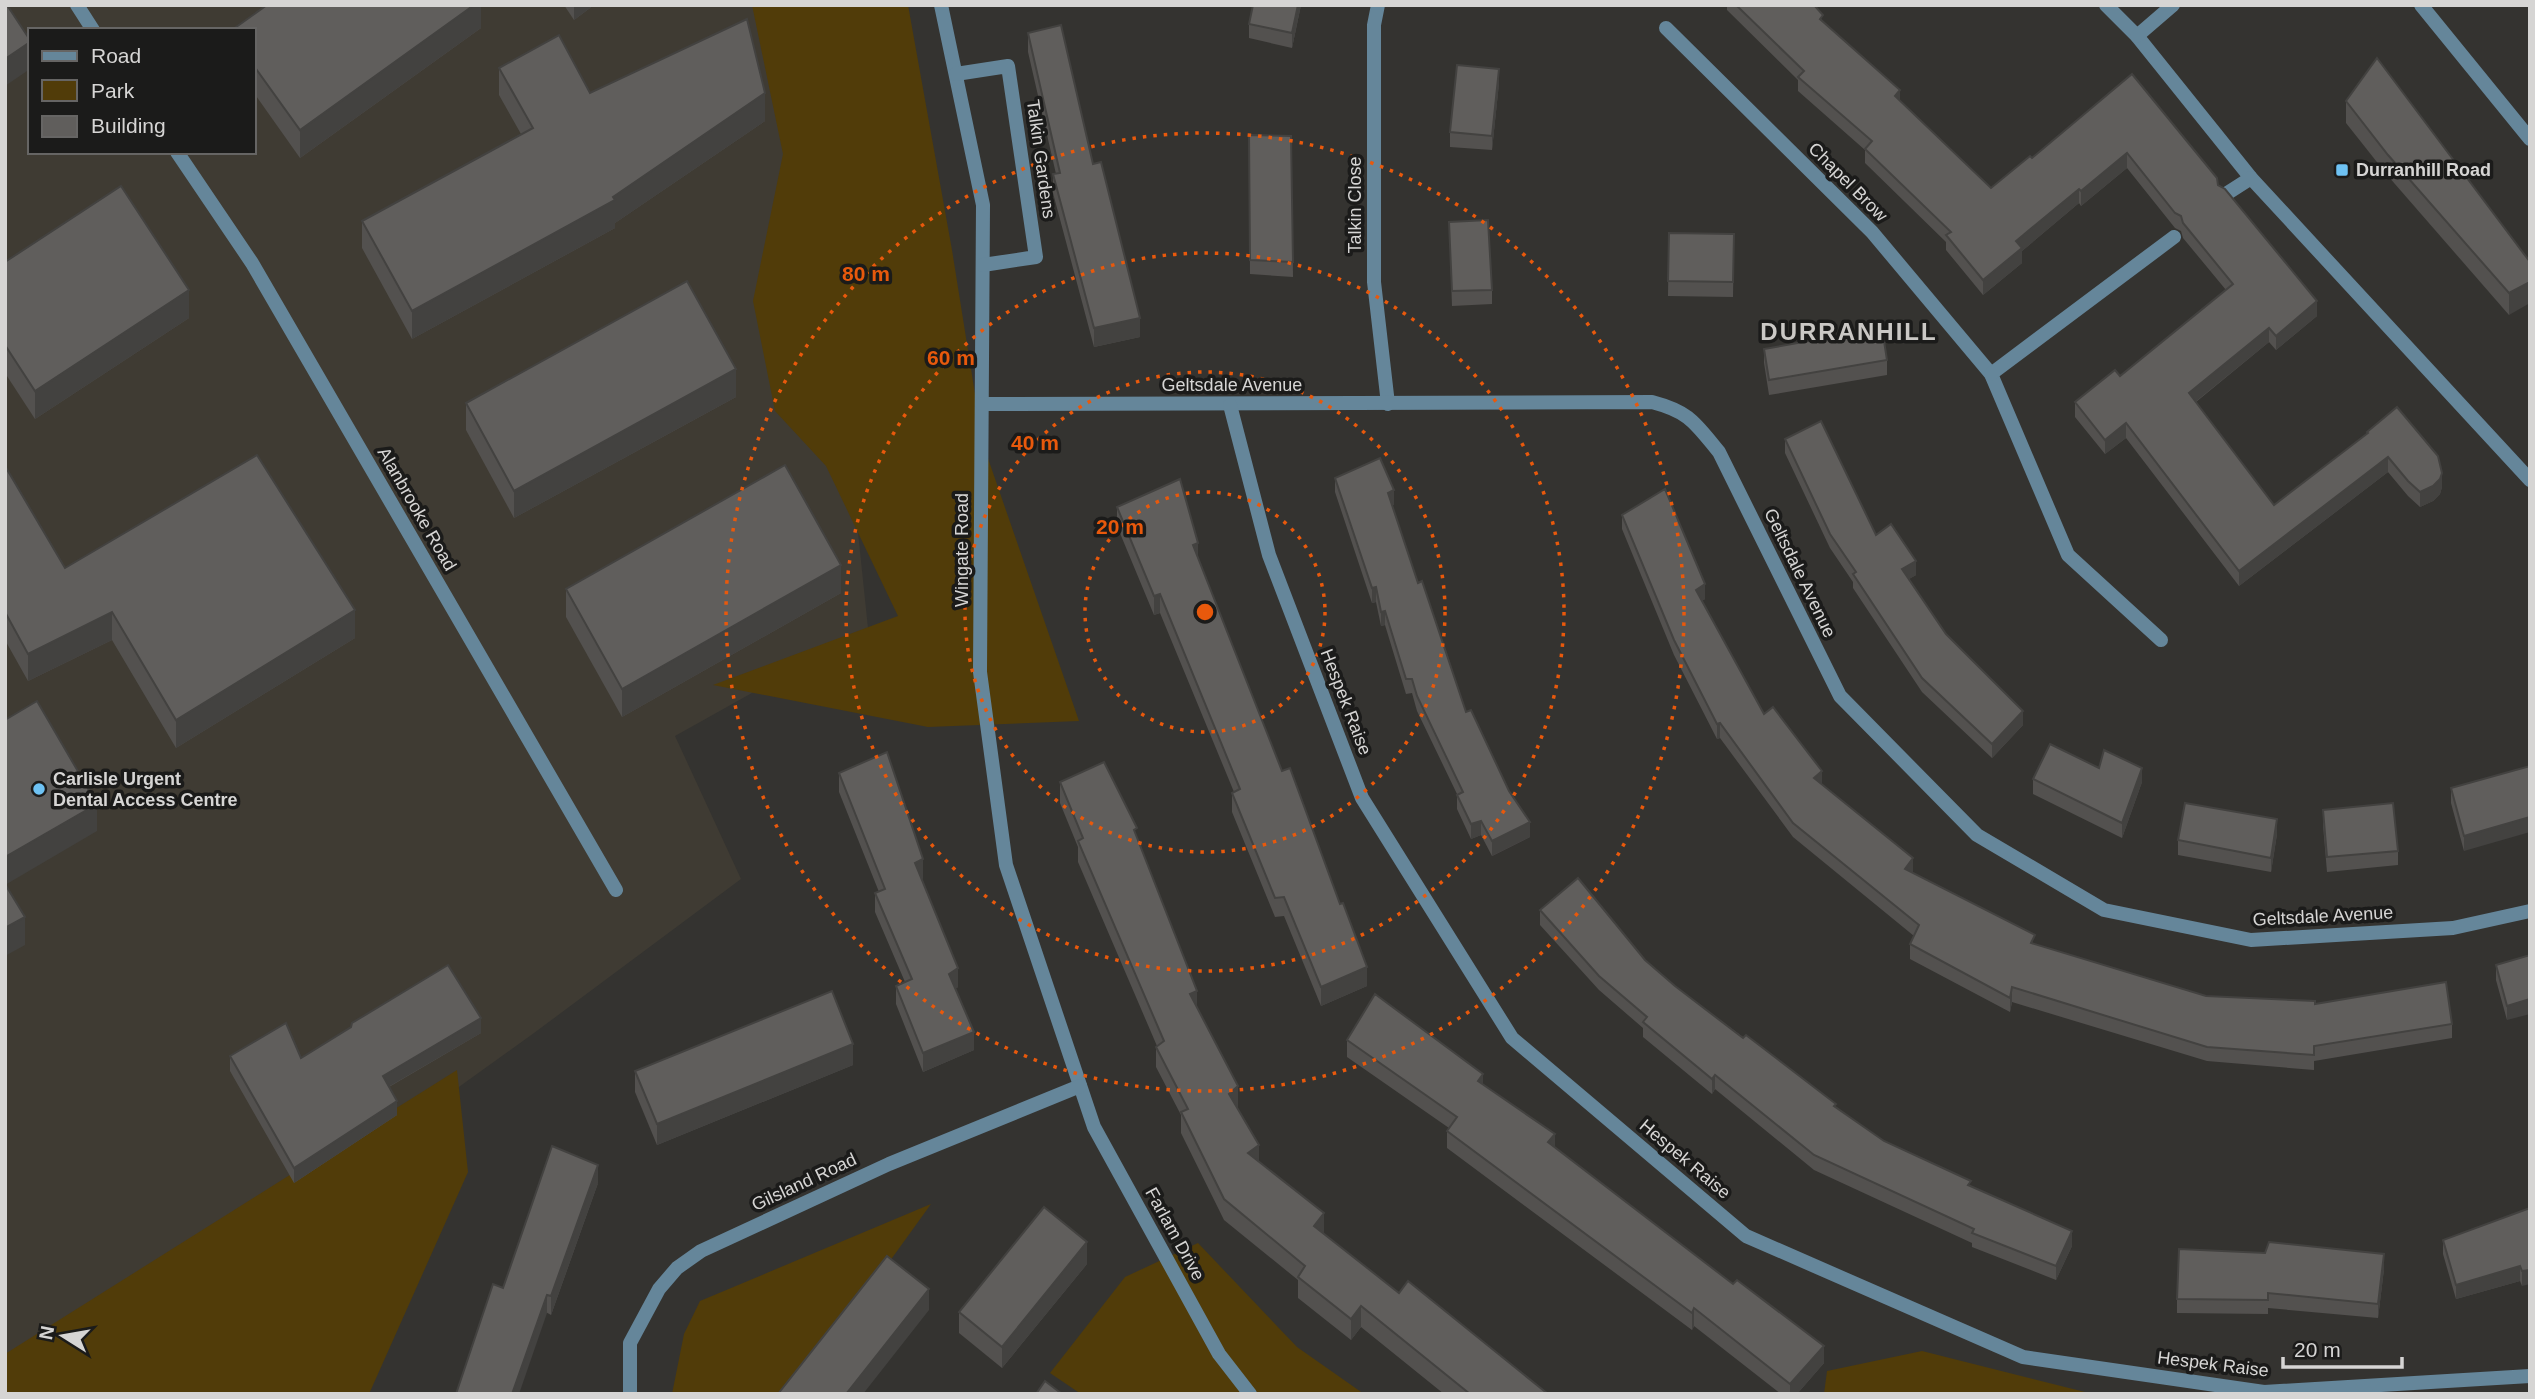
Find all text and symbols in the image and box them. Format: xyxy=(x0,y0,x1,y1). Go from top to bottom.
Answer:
legend xyxy=(28,28,256,154)
text: Road xyxy=(91,44,141,67)
text: Park xyxy=(91,79,135,102)
street label: Talkin Gardens xyxy=(1023,98,1059,220)
text: Building xyxy=(91,114,166,137)
street label: Chapel Brow xyxy=(1804,138,1892,226)
street label: Talkin Close xyxy=(1345,156,1365,254)
place label: Durranhill Road xyxy=(2356,160,2491,180)
marker: Durranhill Road xyxy=(2334,162,2350,178)
text: 80 m xyxy=(842,262,890,285)
district label: DURRANHILL xyxy=(1760,318,1938,345)
text: 60 m xyxy=(927,346,975,369)
street label: Geltsdale Avenue xyxy=(1162,375,1302,395)
text: 40 m xyxy=(1011,431,1059,454)
street label: Alanbrooke Road xyxy=(374,444,460,574)
street label: Wingate Road xyxy=(952,493,972,607)
street label: Geltsdale Avenue xyxy=(1760,505,1840,641)
text: 20 m xyxy=(1096,515,1144,538)
centre of rings xyxy=(1193,600,1217,624)
street label: Hespek Raise xyxy=(1317,646,1375,758)
place label: Carlisle Urgent Dental Access Centre xyxy=(53,769,237,810)
marker: Carlisle Urgent Dental Access Centre xyxy=(31,781,47,797)
street label: Geltsdale Avenue xyxy=(2252,902,2394,930)
street label: Hespek Raise xyxy=(1636,1115,1734,1203)
street label: Gilsland Road xyxy=(749,1149,859,1215)
street label: Farlam Drive xyxy=(1141,1184,1209,1284)
north arrow xyxy=(28,1301,98,1371)
text: N xyxy=(35,1324,58,1342)
scale bar xyxy=(2283,1326,2402,1370)
text: 20 m xyxy=(2294,1338,2341,1361)
street label: Hespek Raise xyxy=(2156,1347,2270,1381)

